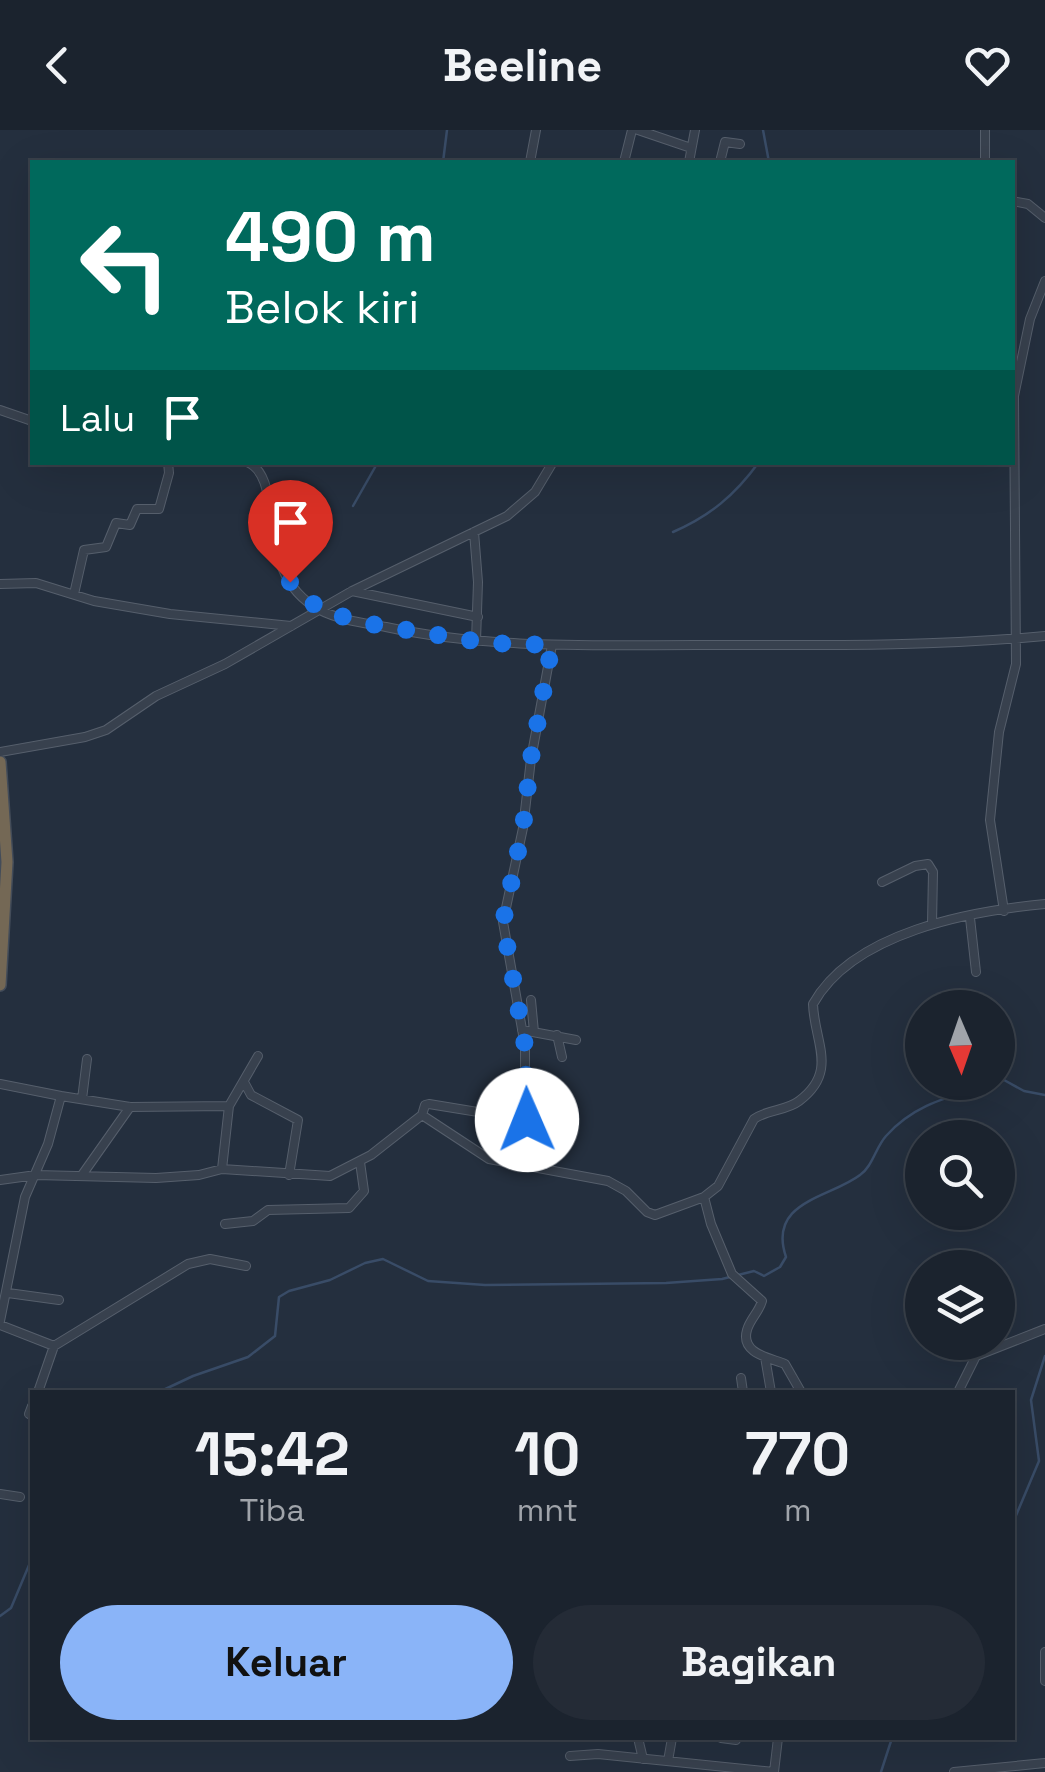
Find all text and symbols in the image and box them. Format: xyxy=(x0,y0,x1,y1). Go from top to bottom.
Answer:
text: Beeline xyxy=(443,37,602,94)
icon: back xyxy=(30,38,85,93)
icon: heart xyxy=(960,38,1015,93)
text: 490 m xyxy=(225,192,436,281)
icon: left xyxy=(60,200,190,330)
text: Belok kiri xyxy=(225,279,419,336)
icon: arrive xyxy=(155,390,210,445)
text: Lalu xyxy=(60,394,135,442)
pin xyxy=(248,480,333,583)
icon: arrive xyxy=(263,495,318,550)
north arrow xyxy=(905,990,1015,1100)
map controls xyxy=(905,990,1015,1360)
position arrow xyxy=(475,1068,579,1172)
button: search xyxy=(905,1120,1015,1230)
button: layers xyxy=(905,1250,1015,1360)
text: 15:42 xyxy=(195,1416,350,1493)
text: 10 xyxy=(514,1416,580,1493)
text: 770 xyxy=(745,1416,850,1493)
text: Tiba xyxy=(239,1490,305,1530)
text: mnt xyxy=(517,1490,578,1530)
text: m xyxy=(784,1490,811,1530)
button: Keluar xyxy=(60,1605,513,1720)
button: Bagikan xyxy=(533,1605,985,1720)

